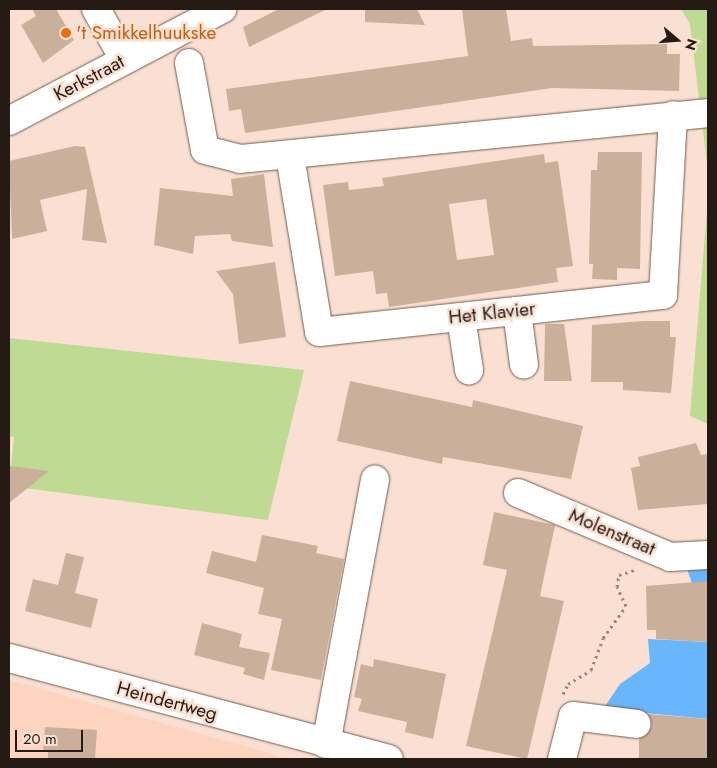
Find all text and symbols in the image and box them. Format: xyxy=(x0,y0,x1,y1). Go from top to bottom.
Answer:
north arrow xyxy=(652,15,702,65)
place label: 't Smikkelhuukske xyxy=(76,22,216,44)
marker: 't Smikkelhuukske xyxy=(60,27,72,39)
text: N xyxy=(680,36,702,53)
street label: Kerkstraat xyxy=(50,50,128,106)
street label: Het Klavier xyxy=(447,297,537,329)
street label: Molenstraat xyxy=(565,504,659,560)
street label: Heindertweg xyxy=(114,677,220,725)
scale bar xyxy=(18,720,85,752)
text: 20 m xyxy=(23,728,57,750)

